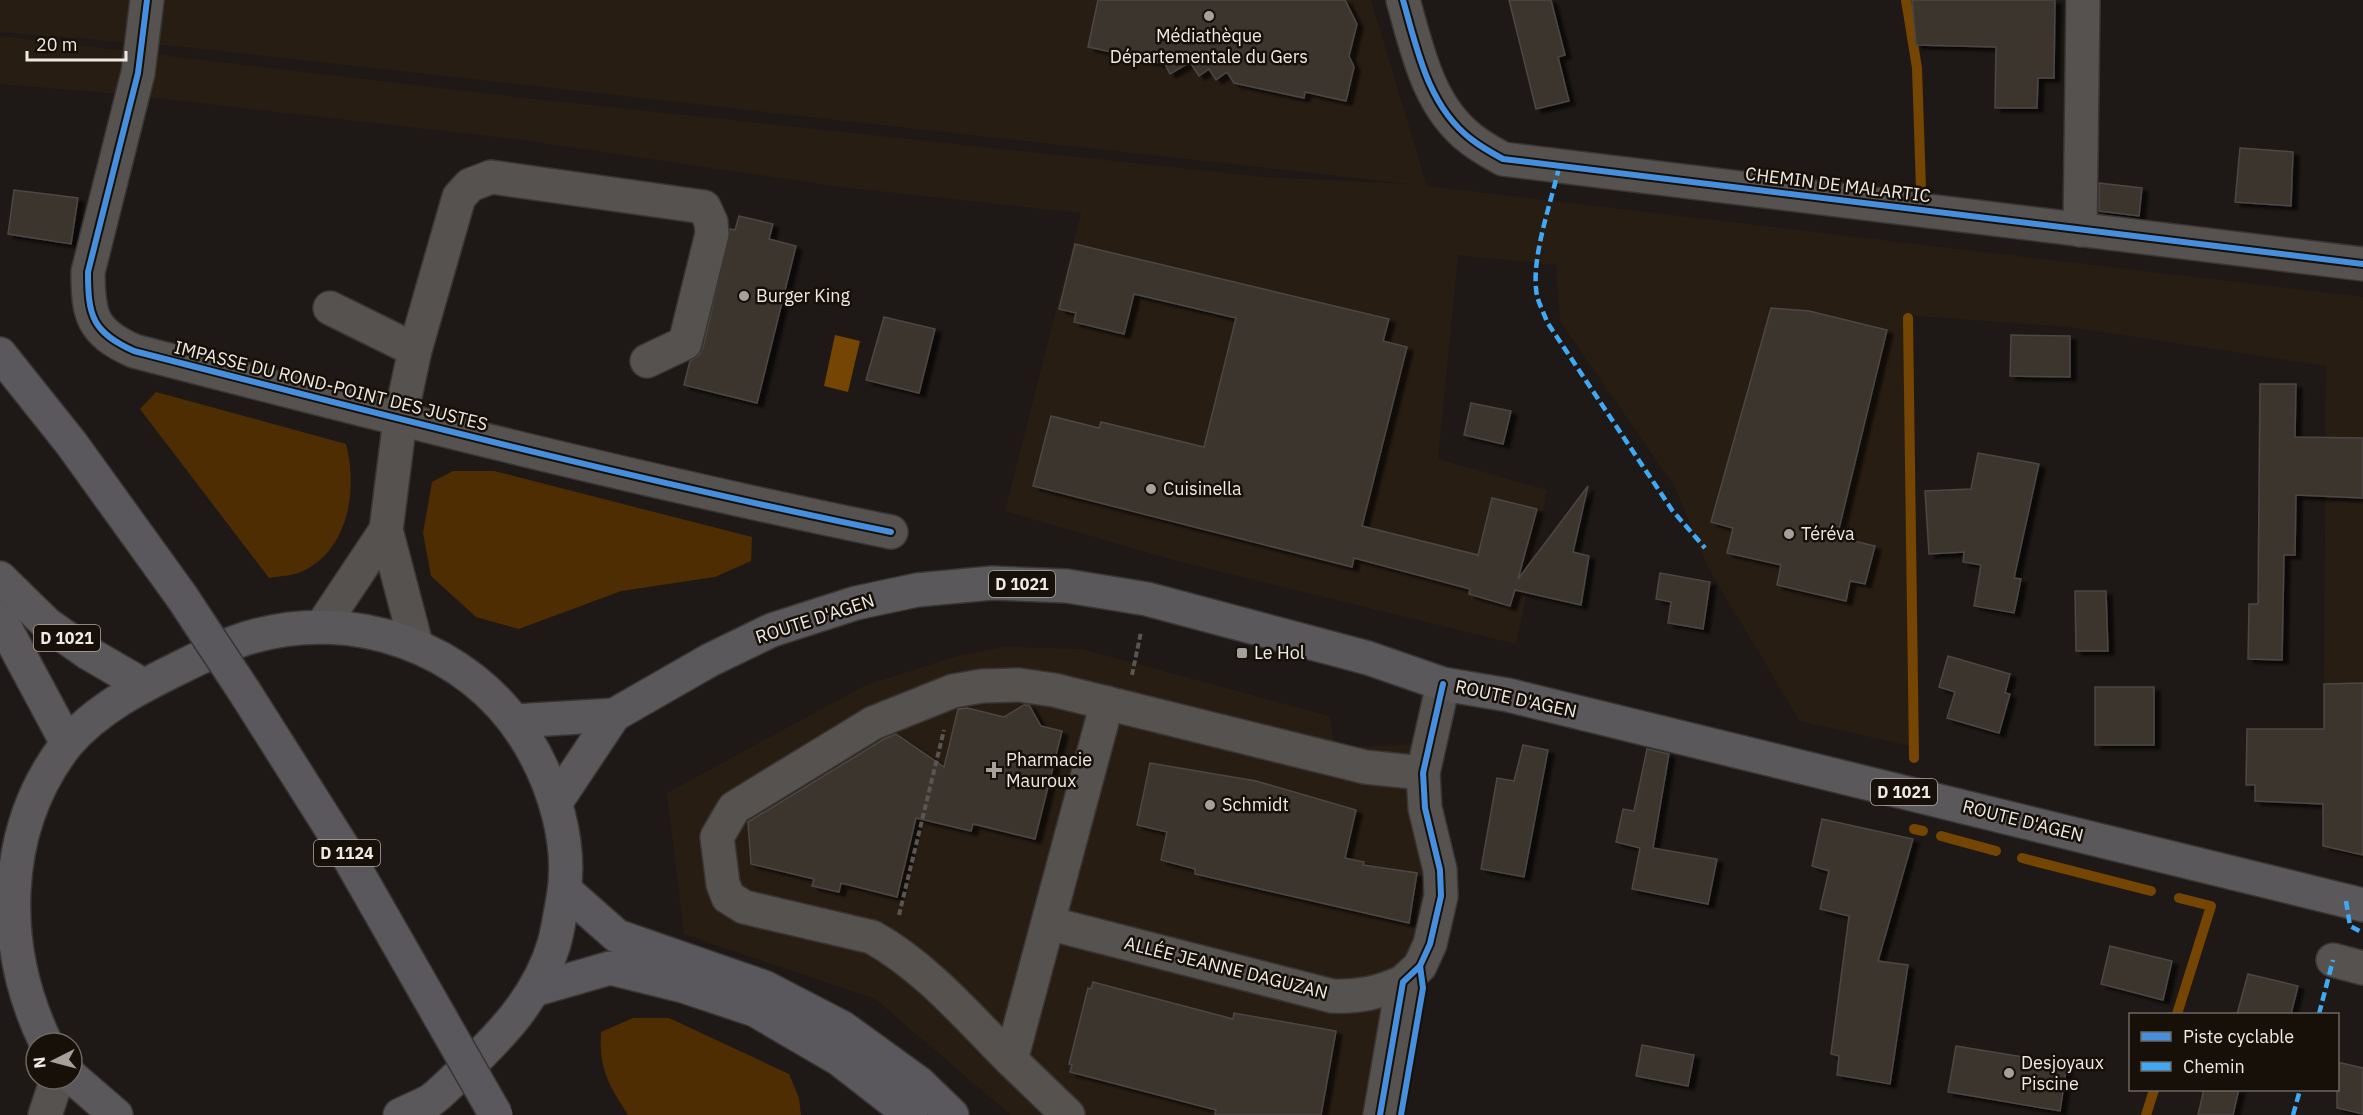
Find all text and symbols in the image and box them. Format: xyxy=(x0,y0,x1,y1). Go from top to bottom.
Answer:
marker: Médiathèque Départementale du Gers xyxy=(1202,9,1216,23)
scale bar xyxy=(27,24,126,62)
place label: Médiathèque Départementale du Gers xyxy=(1110,24,1308,68)
text: 20 m xyxy=(36,33,78,56)
street label: CHEMIN DE MALARTIC xyxy=(1744,162,1932,207)
place label: Burger King xyxy=(756,284,850,307)
marker: Burger King xyxy=(737,289,751,303)
street label: IMPASSE DU ROND-POINT DES JUSTES xyxy=(172,335,490,436)
place label: Cuisinella xyxy=(1163,477,1242,500)
marker: Cuisinella xyxy=(1144,482,1158,496)
place label: Téréva xyxy=(1801,522,1855,545)
marker: Téréva xyxy=(1782,527,1796,541)
road number: D 1021 xyxy=(989,571,1055,597)
street label: ROUTE D'AGEN xyxy=(752,588,877,649)
road number: D 1021 xyxy=(34,625,100,651)
place label: Le Hol xyxy=(1254,641,1305,664)
marker: Le Hol xyxy=(1235,646,1249,660)
street label: ROUTE D'AGEN xyxy=(1453,674,1579,723)
place label: Pharmacie Mauroux xyxy=(1006,748,1092,792)
marker: Pharmacie Mauroux xyxy=(987,763,1001,777)
road number: D 1021 xyxy=(1871,779,1937,805)
place label: Schmidt xyxy=(1222,793,1289,816)
street label: ROUTE D'AGEN xyxy=(1960,794,2086,847)
marker: Schmidt xyxy=(1203,798,1217,812)
road number: D 1124 xyxy=(314,840,380,866)
street label: ALLÉE JEANNE DAGUZAN xyxy=(1122,931,1330,1004)
legend xyxy=(2129,1013,2339,1091)
text: Piste cyclable xyxy=(2183,1025,2294,1048)
north arrow xyxy=(24,1031,84,1091)
place label: Desjoyaux Piscine xyxy=(2021,1051,2104,1095)
text: Chemin xyxy=(2183,1055,2245,1078)
text: N xyxy=(29,1056,50,1069)
marker: Desjoyaux Piscine xyxy=(2002,1066,2016,1080)

